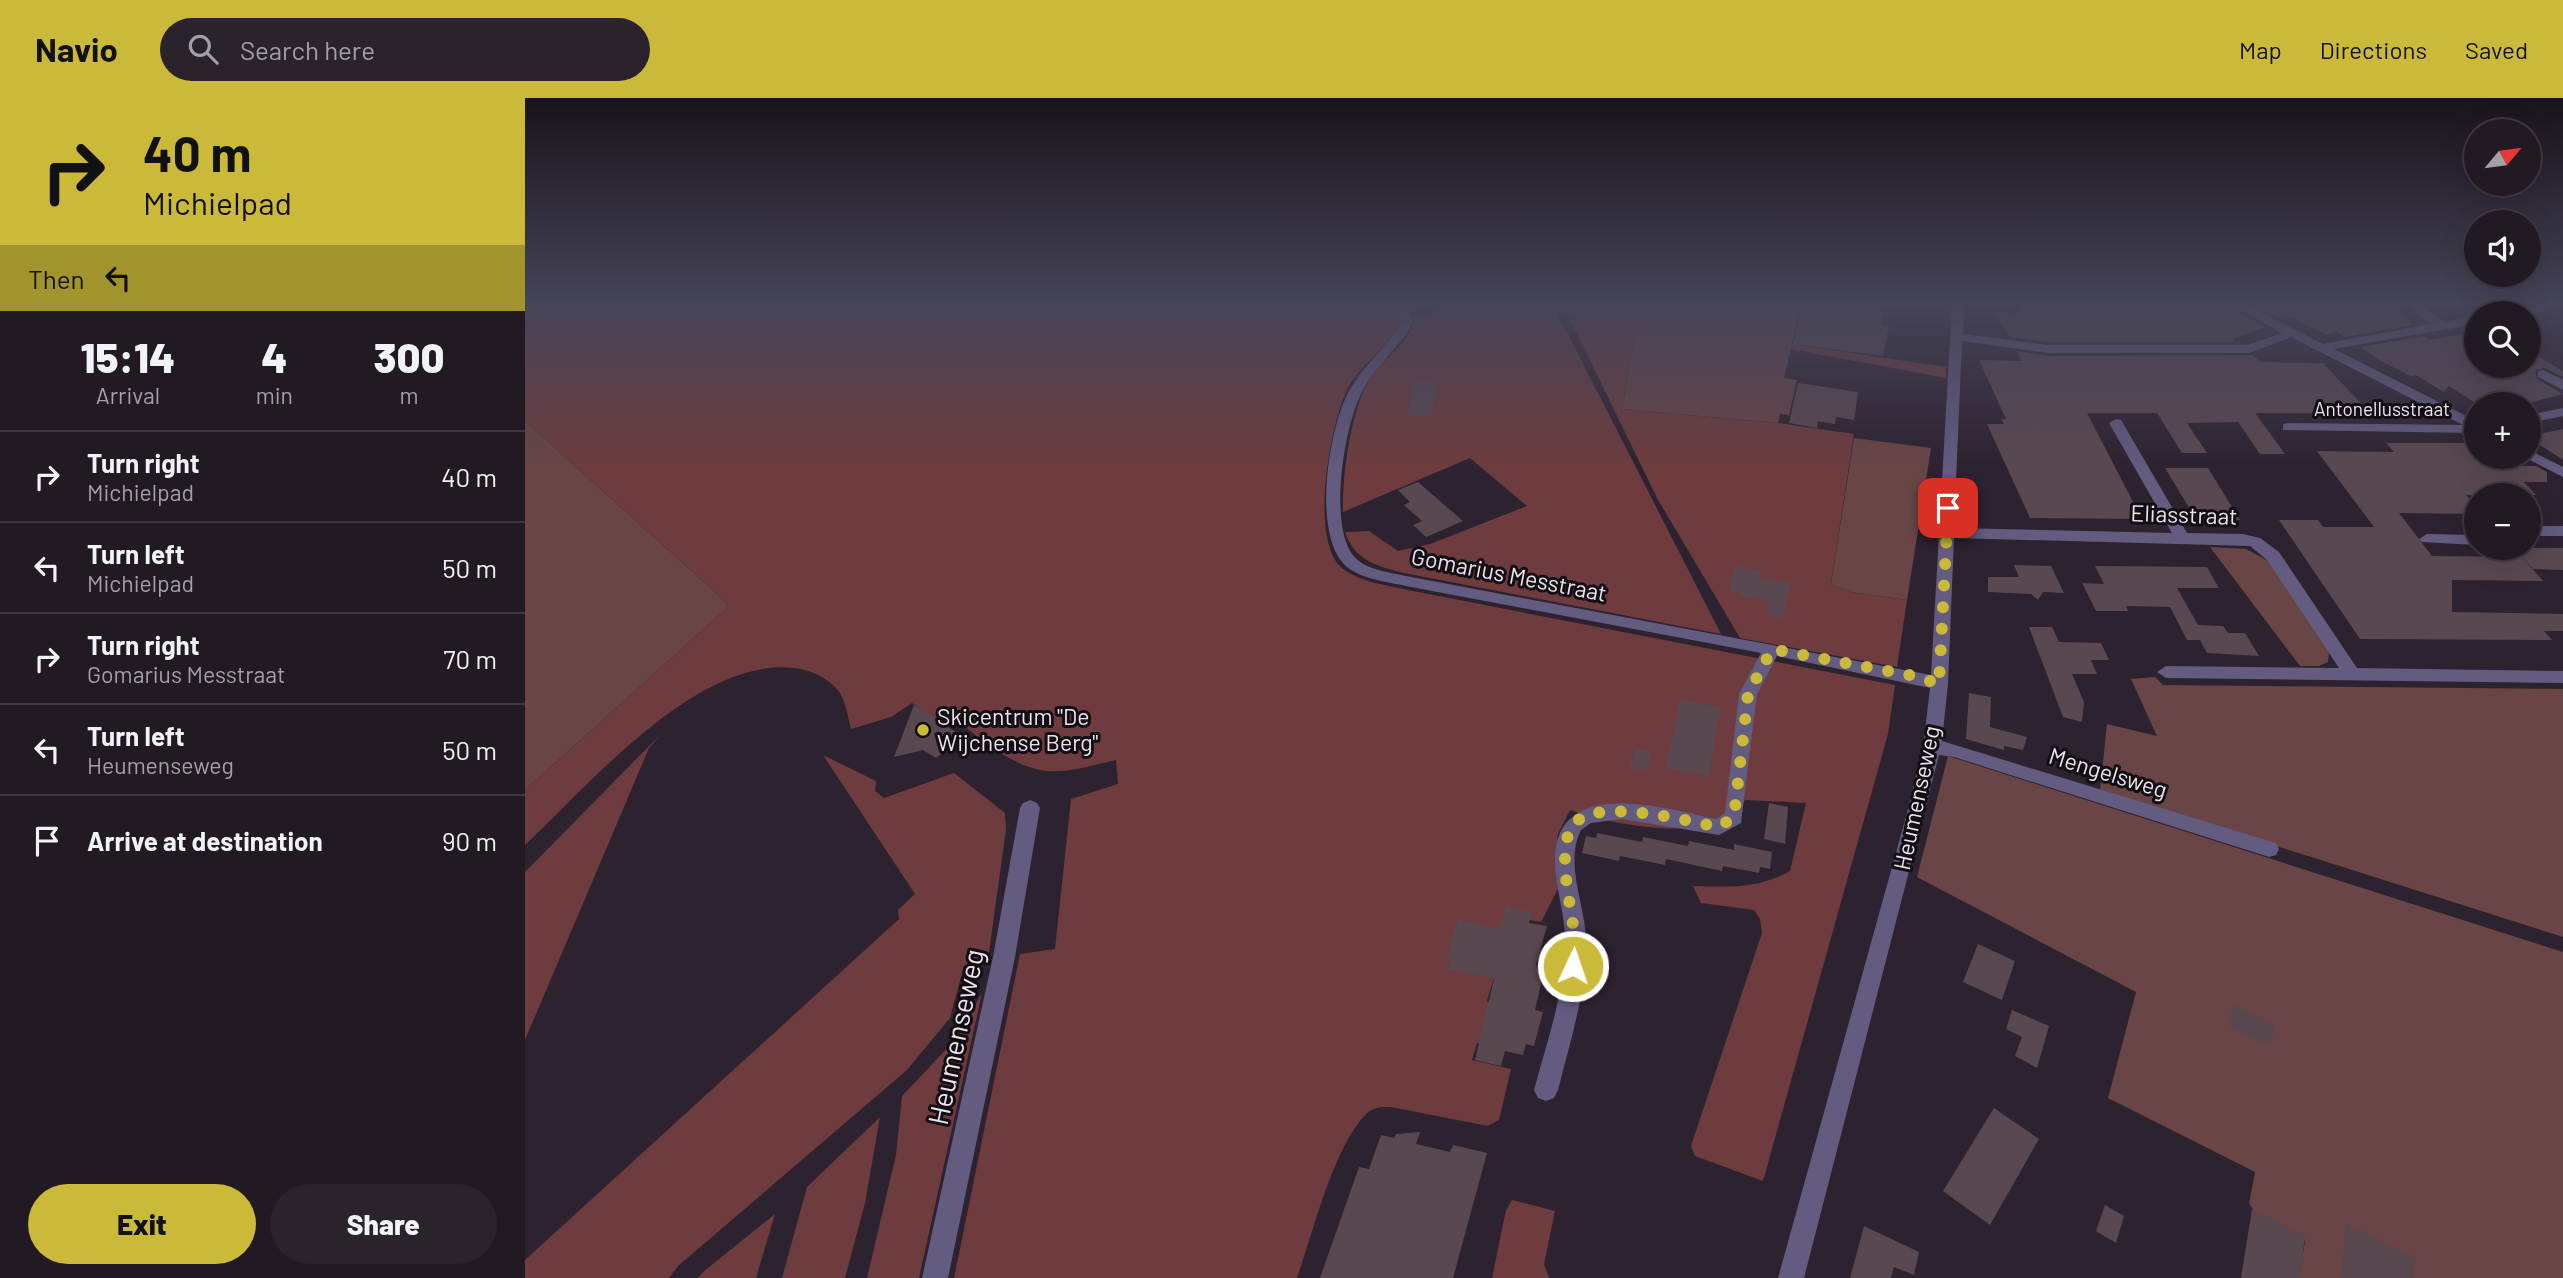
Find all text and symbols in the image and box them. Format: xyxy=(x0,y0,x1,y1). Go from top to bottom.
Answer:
search box xyxy=(160,18,650,81)
text: Navio xyxy=(35,29,118,69)
icon: search xyxy=(184,30,222,68)
text: Search here xyxy=(240,34,375,65)
text: Map xyxy=(2239,35,2282,64)
text: Directions xyxy=(2320,35,2427,64)
text: Saved xyxy=(2465,35,2528,64)
north arrow xyxy=(2464,119,2541,196)
map controls xyxy=(2464,119,2541,560)
text: 40 m xyxy=(143,123,251,182)
icon: right xyxy=(28,126,119,217)
text: Michielpad xyxy=(143,183,292,221)
button: sound xyxy=(2464,210,2541,287)
icon: left xyxy=(99,259,137,297)
text: Then xyxy=(28,263,85,294)
button: search xyxy=(2464,301,2541,378)
text: 15:14 xyxy=(81,331,175,381)
text: 4 xyxy=(261,331,287,381)
text: 300 xyxy=(373,331,444,381)
text: Arrival xyxy=(96,381,160,409)
text: min xyxy=(256,381,293,409)
text: m xyxy=(399,381,418,409)
button: + xyxy=(2464,392,2541,469)
street label: Antonellusstraat xyxy=(2314,397,2450,420)
text: Turn right xyxy=(87,447,200,478)
icon: right xyxy=(28,458,66,496)
text: 40 m xyxy=(441,461,497,492)
text: Michielpad xyxy=(87,478,194,506)
pin xyxy=(1918,478,1978,538)
button: − xyxy=(2464,483,2541,560)
icon: arrive xyxy=(1929,489,1967,527)
street label: Eliasstraat xyxy=(2130,498,2238,530)
text: Turn left xyxy=(87,538,185,569)
street label: Gomarius Messtraat xyxy=(1409,541,1609,607)
icon: left xyxy=(28,549,66,587)
text: 50 m xyxy=(442,552,497,583)
text: Michielpad xyxy=(87,569,194,597)
text: Turn right xyxy=(87,629,200,660)
icon: right xyxy=(28,640,66,678)
text: 70 m xyxy=(443,643,497,674)
text: Gomarius Messtraat xyxy=(87,660,285,688)
place label: Skicentrum "De Wijchense Berg" xyxy=(937,702,1098,756)
text: Turn left xyxy=(87,720,185,751)
marker: Skicentrum "De Wijchense Berg" xyxy=(915,722,931,738)
street label: Heumenseweg xyxy=(1887,723,1945,873)
icon: left xyxy=(28,731,66,769)
text: 50 m xyxy=(442,734,497,765)
street label: Mengelsweg xyxy=(2046,741,2171,803)
text: Heumenseweg xyxy=(87,751,234,779)
icon: arrive xyxy=(28,822,66,860)
text: Arrive at destination xyxy=(87,825,323,856)
text: 90 m xyxy=(442,825,497,856)
position arrow xyxy=(1536,929,1610,1003)
street label: Heumenseweg xyxy=(920,946,990,1128)
button: Exit xyxy=(28,1184,256,1264)
button: Share xyxy=(270,1184,497,1264)

